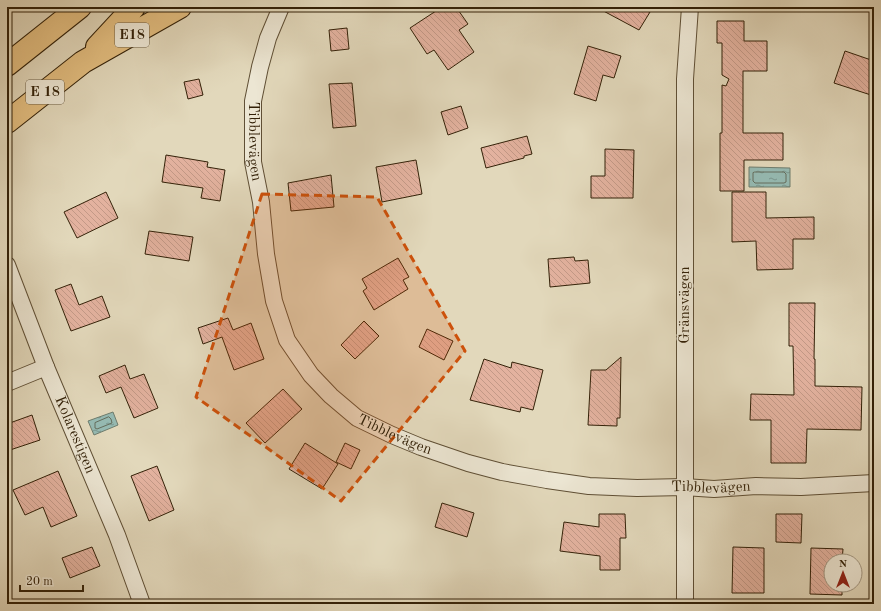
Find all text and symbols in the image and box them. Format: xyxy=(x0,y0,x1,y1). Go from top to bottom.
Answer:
road number: E18 xyxy=(115,23,149,47)
road number: E 18 xyxy=(26,80,64,104)
street label: Tibblevägen xyxy=(245,102,264,182)
street label: Gränsvägen xyxy=(678,266,693,344)
street label: Kolarestigen xyxy=(52,394,98,476)
street label: Tibblevägen xyxy=(355,412,434,458)
street label: Tibblevägen xyxy=(671,479,751,497)
north arrow xyxy=(823,553,863,593)
text: N xyxy=(839,559,848,570)
scale bar xyxy=(20,567,83,593)
text: 20 m xyxy=(26,576,53,588)

